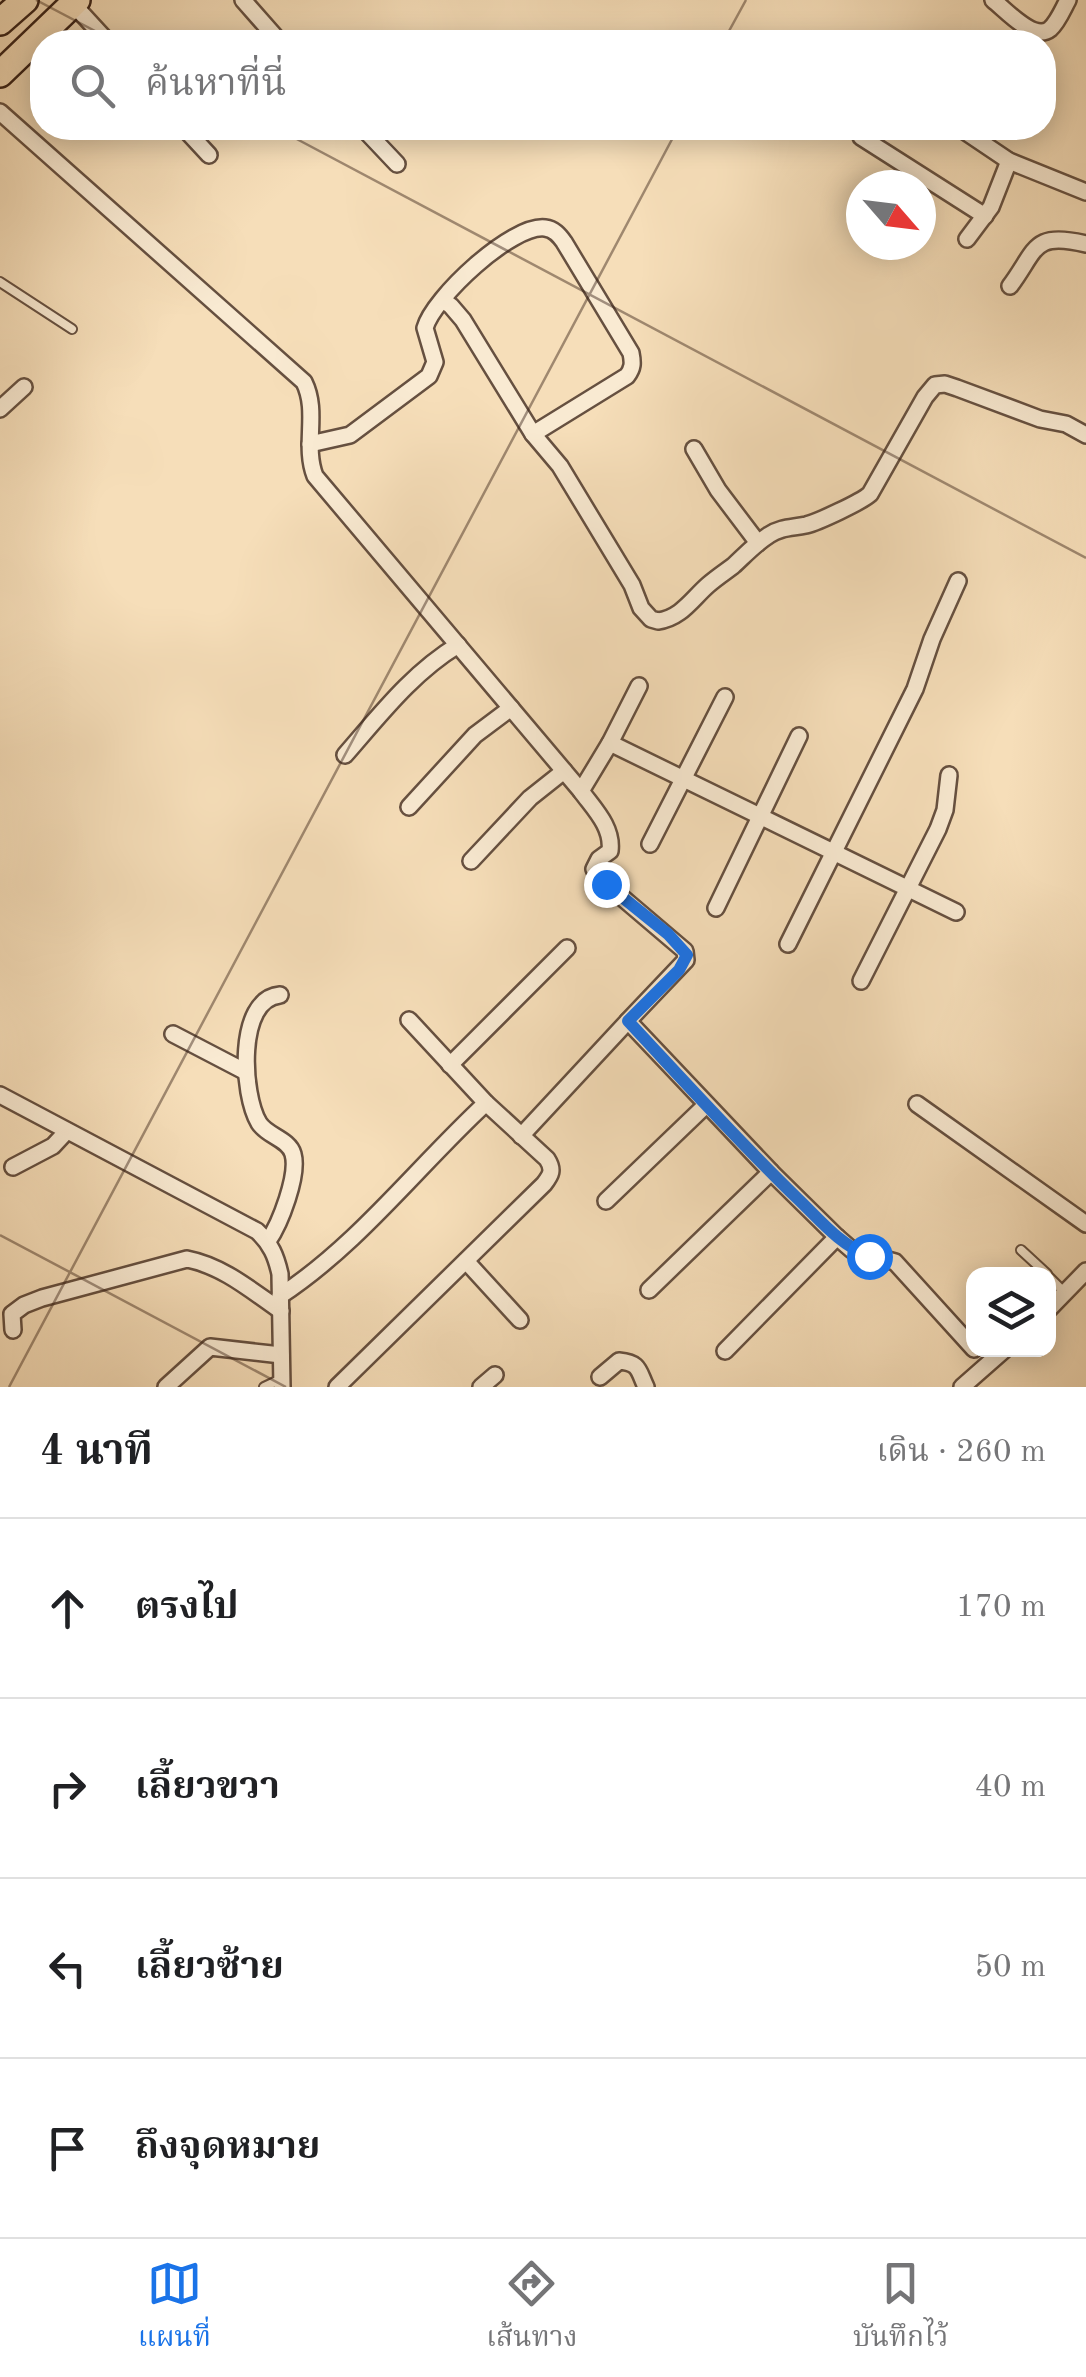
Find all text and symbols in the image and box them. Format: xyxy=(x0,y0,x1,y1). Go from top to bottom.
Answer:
search box xyxy=(30,30,1056,140)
icon: search xyxy=(65,58,120,113)
text: ค้นหาที่นี่ xyxy=(145,66,286,104)
north arrow xyxy=(846,170,936,260)
route end xyxy=(584,862,630,908)
route start xyxy=(847,1234,893,1280)
map controls xyxy=(966,1267,1056,1357)
button: layers xyxy=(966,1267,1056,1357)
text: 4 นาที xyxy=(40,1432,153,1474)
text: เดิน · 260 m xyxy=(877,1437,1046,1469)
icon: ahead xyxy=(40,1581,95,1636)
text: ตรงไป xyxy=(135,1589,239,1627)
text: 170 m xyxy=(956,1592,1046,1624)
icon: right xyxy=(40,1761,95,1816)
text: เลี้ยวขวา xyxy=(135,1769,280,1807)
text: 40 m xyxy=(975,1772,1046,1804)
icon: left xyxy=(40,1941,95,1996)
text: เลี้ยวซ้าย xyxy=(135,1949,284,1987)
text: 50 m xyxy=(975,1952,1046,1984)
icon: arrive xyxy=(40,2121,95,2176)
text: ถึงจุดหมาย xyxy=(135,2129,320,2167)
tab: แผนที่ xyxy=(138,2256,211,2361)
tab: เส้นทาง xyxy=(486,2256,578,2361)
tab: บันทึกไว้ xyxy=(853,2256,948,2361)

